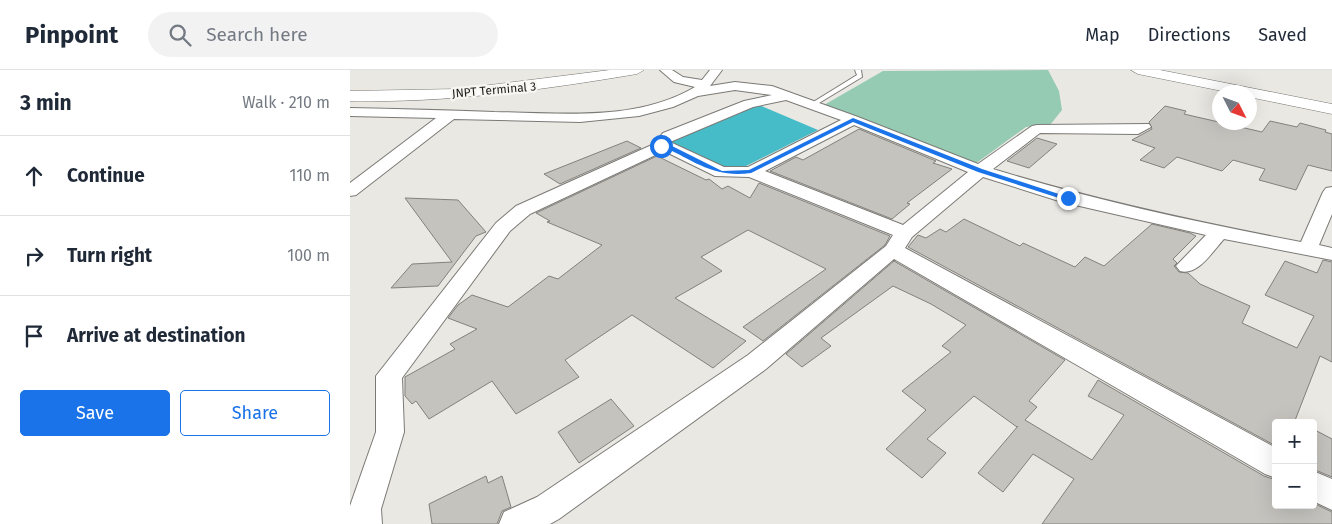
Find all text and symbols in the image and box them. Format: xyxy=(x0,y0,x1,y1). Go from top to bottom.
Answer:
search box xyxy=(148,12,498,57)
text: Pinpoint xyxy=(25,21,118,49)
icon: search xyxy=(166,21,194,49)
text: Search here xyxy=(206,23,308,46)
text: Map xyxy=(1085,24,1120,46)
text: Directions xyxy=(1148,24,1230,46)
text: Saved xyxy=(1258,24,1307,46)
street label: JNPT Terminal 3 xyxy=(451,79,537,101)
north arrow xyxy=(1212,85,1257,130)
text: 3 min xyxy=(20,90,72,116)
text: Walk · 210 m xyxy=(242,93,330,112)
route start xyxy=(650,135,673,158)
icon: ahead xyxy=(20,162,48,190)
text: Continue xyxy=(67,164,145,187)
text: 110 m xyxy=(289,166,330,185)
route end xyxy=(1057,187,1080,210)
icon: right xyxy=(20,242,48,270)
text: Turn right xyxy=(67,244,152,267)
text: 100 m xyxy=(287,246,330,265)
icon: arrive xyxy=(20,322,48,350)
text: Arrive at destination xyxy=(67,324,246,347)
button: Save xyxy=(20,390,170,436)
button: Share xyxy=(180,390,330,436)
map controls xyxy=(1272,419,1317,509)
button: + xyxy=(1272,419,1317,464)
button: − xyxy=(1272,464,1317,509)

